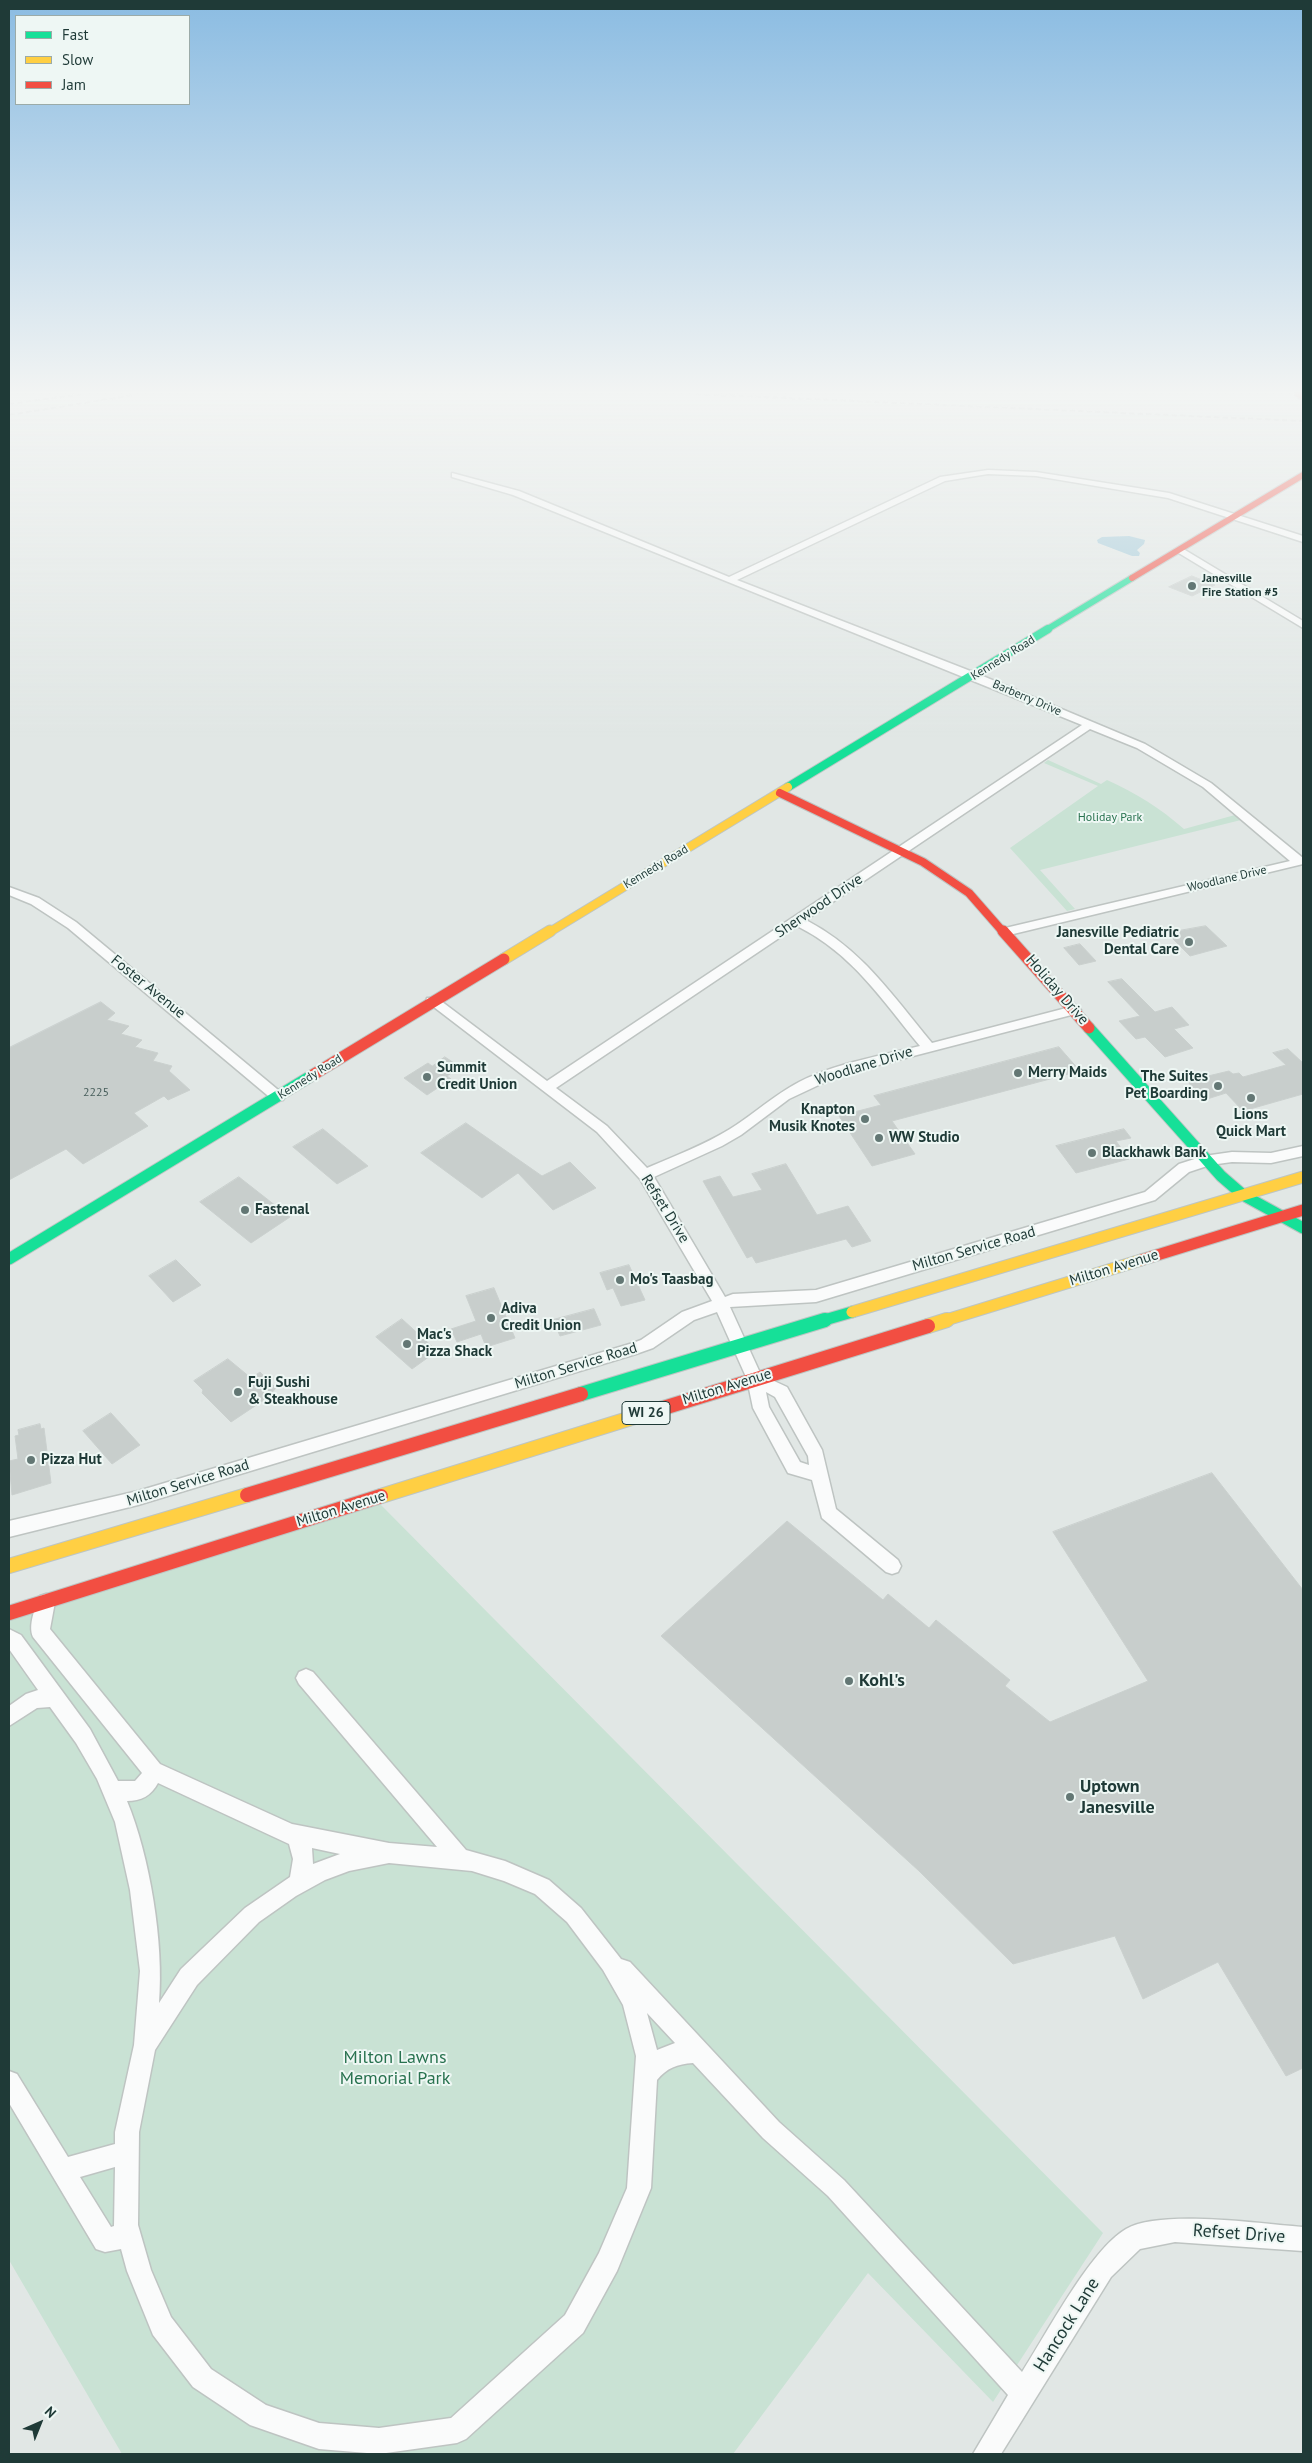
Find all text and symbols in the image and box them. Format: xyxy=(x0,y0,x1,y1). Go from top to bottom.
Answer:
legend xyxy=(15,15,190,105)
text: Fast xyxy=(62,25,89,44)
text: Slow xyxy=(62,50,93,69)
text: Jam xyxy=(62,75,86,94)
place label: Janesville Fire Station #5 xyxy=(1202,572,1278,600)
marker: Janesville Fire Station #5 xyxy=(1186,580,1198,592)
street label: Kennedy Road xyxy=(968,633,1038,683)
street label: Barberry Drive xyxy=(990,677,1064,719)
park label: Holiday Park xyxy=(1078,811,1142,825)
street label: Kennedy Road xyxy=(621,842,691,892)
street label: Woodlane Drive xyxy=(1186,863,1268,895)
street label: Sherwood Drive xyxy=(772,870,866,942)
place label: Janesville Pediatric Dental Care xyxy=(1057,924,1179,959)
marker: Janesville Pediatric Dental Care xyxy=(1183,936,1195,948)
street label: Foster Avenue xyxy=(107,951,189,1023)
street label: Holiday Drive xyxy=(1022,951,1092,1029)
street label: Woodlane Drive xyxy=(813,1043,915,1089)
street label: Kennedy Road xyxy=(275,1052,345,1102)
place label: Summit Credit Union xyxy=(437,1059,517,1094)
place label: Merry Maids xyxy=(1028,1064,1107,1082)
marker: Merry Maids xyxy=(1012,1067,1024,1079)
place label: The Suites Pet Boarding xyxy=(1125,1068,1208,1103)
marker: Summit Credit Union xyxy=(421,1071,433,1083)
marker: The Suites Pet Boarding xyxy=(1212,1080,1224,1092)
house number: 2225 xyxy=(83,1086,109,1100)
marker: Lions Quick Mart xyxy=(1245,1092,1257,1104)
place label: Knapton Musik Knotes xyxy=(769,1101,855,1136)
place label: Lions Quick Mart xyxy=(1216,1106,1286,1141)
marker: Knapton Musik Knotes xyxy=(859,1113,871,1125)
place label: WW Studio xyxy=(889,1129,960,1147)
marker: WW Studio xyxy=(873,1132,885,1144)
place label: Blackhawk Bank xyxy=(1102,1144,1206,1162)
marker: Blackhawk Bank xyxy=(1086,1147,1098,1159)
street label: Refset Drive xyxy=(637,1171,693,1247)
place label: Fastenal xyxy=(255,1201,309,1219)
marker: Fastenal xyxy=(239,1204,251,1216)
street label: Milton Service Road xyxy=(910,1223,1038,1275)
street label: Milton Avenue xyxy=(1067,1246,1161,1290)
place label: Mo's Taasbag xyxy=(630,1271,713,1289)
marker: Mo's Taasbag xyxy=(614,1274,626,1286)
place label: Adiva Credit Union xyxy=(501,1300,581,1335)
marker: Adiva Credit Union xyxy=(485,1312,497,1324)
place label: Mac's Pizza Shack xyxy=(417,1326,492,1361)
marker: Mac's Pizza Shack xyxy=(401,1338,413,1350)
street label: Milton Service Road xyxy=(513,1339,639,1393)
street label: Milton Avenue xyxy=(680,1365,774,1409)
place label: Fuji Sushi & Steakhouse xyxy=(248,1374,338,1409)
marker: Fuji Sushi & Steakhouse xyxy=(232,1386,244,1398)
road number: WI 26 xyxy=(622,1402,670,1425)
place label: Pizza Hut xyxy=(41,1451,102,1469)
marker: Pizza Hut xyxy=(25,1454,37,1466)
street label: Milton Service Road xyxy=(125,1456,251,1510)
street label: Milton Avenue xyxy=(294,1487,388,1531)
place label: Kohl's xyxy=(859,1670,905,1692)
marker: Kohl's xyxy=(843,1675,855,1687)
place label: Uptown Janesville xyxy=(1080,1776,1155,1818)
marker: Uptown Janesville xyxy=(1064,1791,1076,1803)
park label: Milton Lawns Memorial Park xyxy=(340,2047,450,2090)
street label: Refset Drive xyxy=(1192,2220,1286,2248)
street label: Hancock Lane xyxy=(1030,2274,1104,2376)
north arrow xyxy=(15,2398,65,2448)
text: N xyxy=(41,2403,60,2422)

